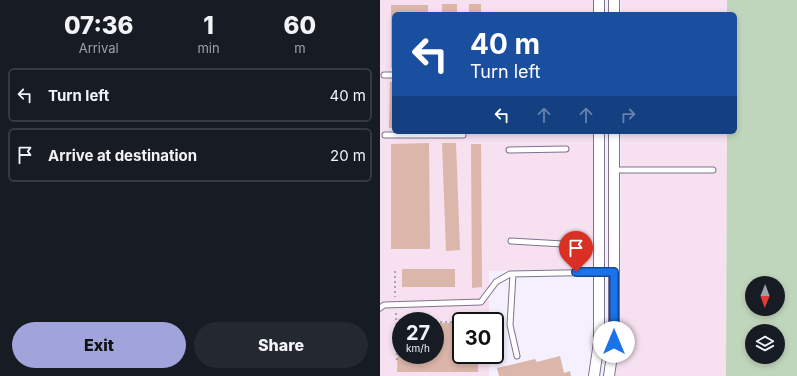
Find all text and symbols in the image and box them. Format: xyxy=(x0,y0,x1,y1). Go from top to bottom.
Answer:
text: 07:36 xyxy=(64,11,133,40)
text: 1 xyxy=(203,11,214,40)
text: 60 xyxy=(284,11,316,40)
text: 40 m xyxy=(470,27,540,61)
icon: left xyxy=(404,28,456,80)
text: Arrival xyxy=(79,40,119,56)
text: min xyxy=(197,40,220,56)
text: m xyxy=(294,40,306,56)
text: Turn left xyxy=(470,61,540,82)
icon: left xyxy=(14,84,36,106)
text: Turn left xyxy=(48,86,109,105)
text: 40 m xyxy=(329,86,366,105)
icon: left xyxy=(491,104,513,126)
icon: ahead xyxy=(533,104,555,126)
icon: ahead xyxy=(575,104,597,126)
icon: right xyxy=(617,104,639,126)
icon: arrive xyxy=(14,144,36,166)
text: Arrive at destination xyxy=(48,146,197,165)
text: 20 m xyxy=(330,146,366,165)
pin xyxy=(559,231,593,272)
icon: arrive xyxy=(565,237,587,259)
north arrow xyxy=(745,276,785,316)
map controls xyxy=(745,276,785,364)
speed limit sign: 30 xyxy=(452,312,504,364)
text: 27 xyxy=(406,321,430,345)
position arrow xyxy=(593,321,635,363)
button: Exit xyxy=(12,322,186,368)
button: Share xyxy=(194,322,368,368)
button: layers xyxy=(745,324,785,364)
text: km/h xyxy=(406,342,430,354)

